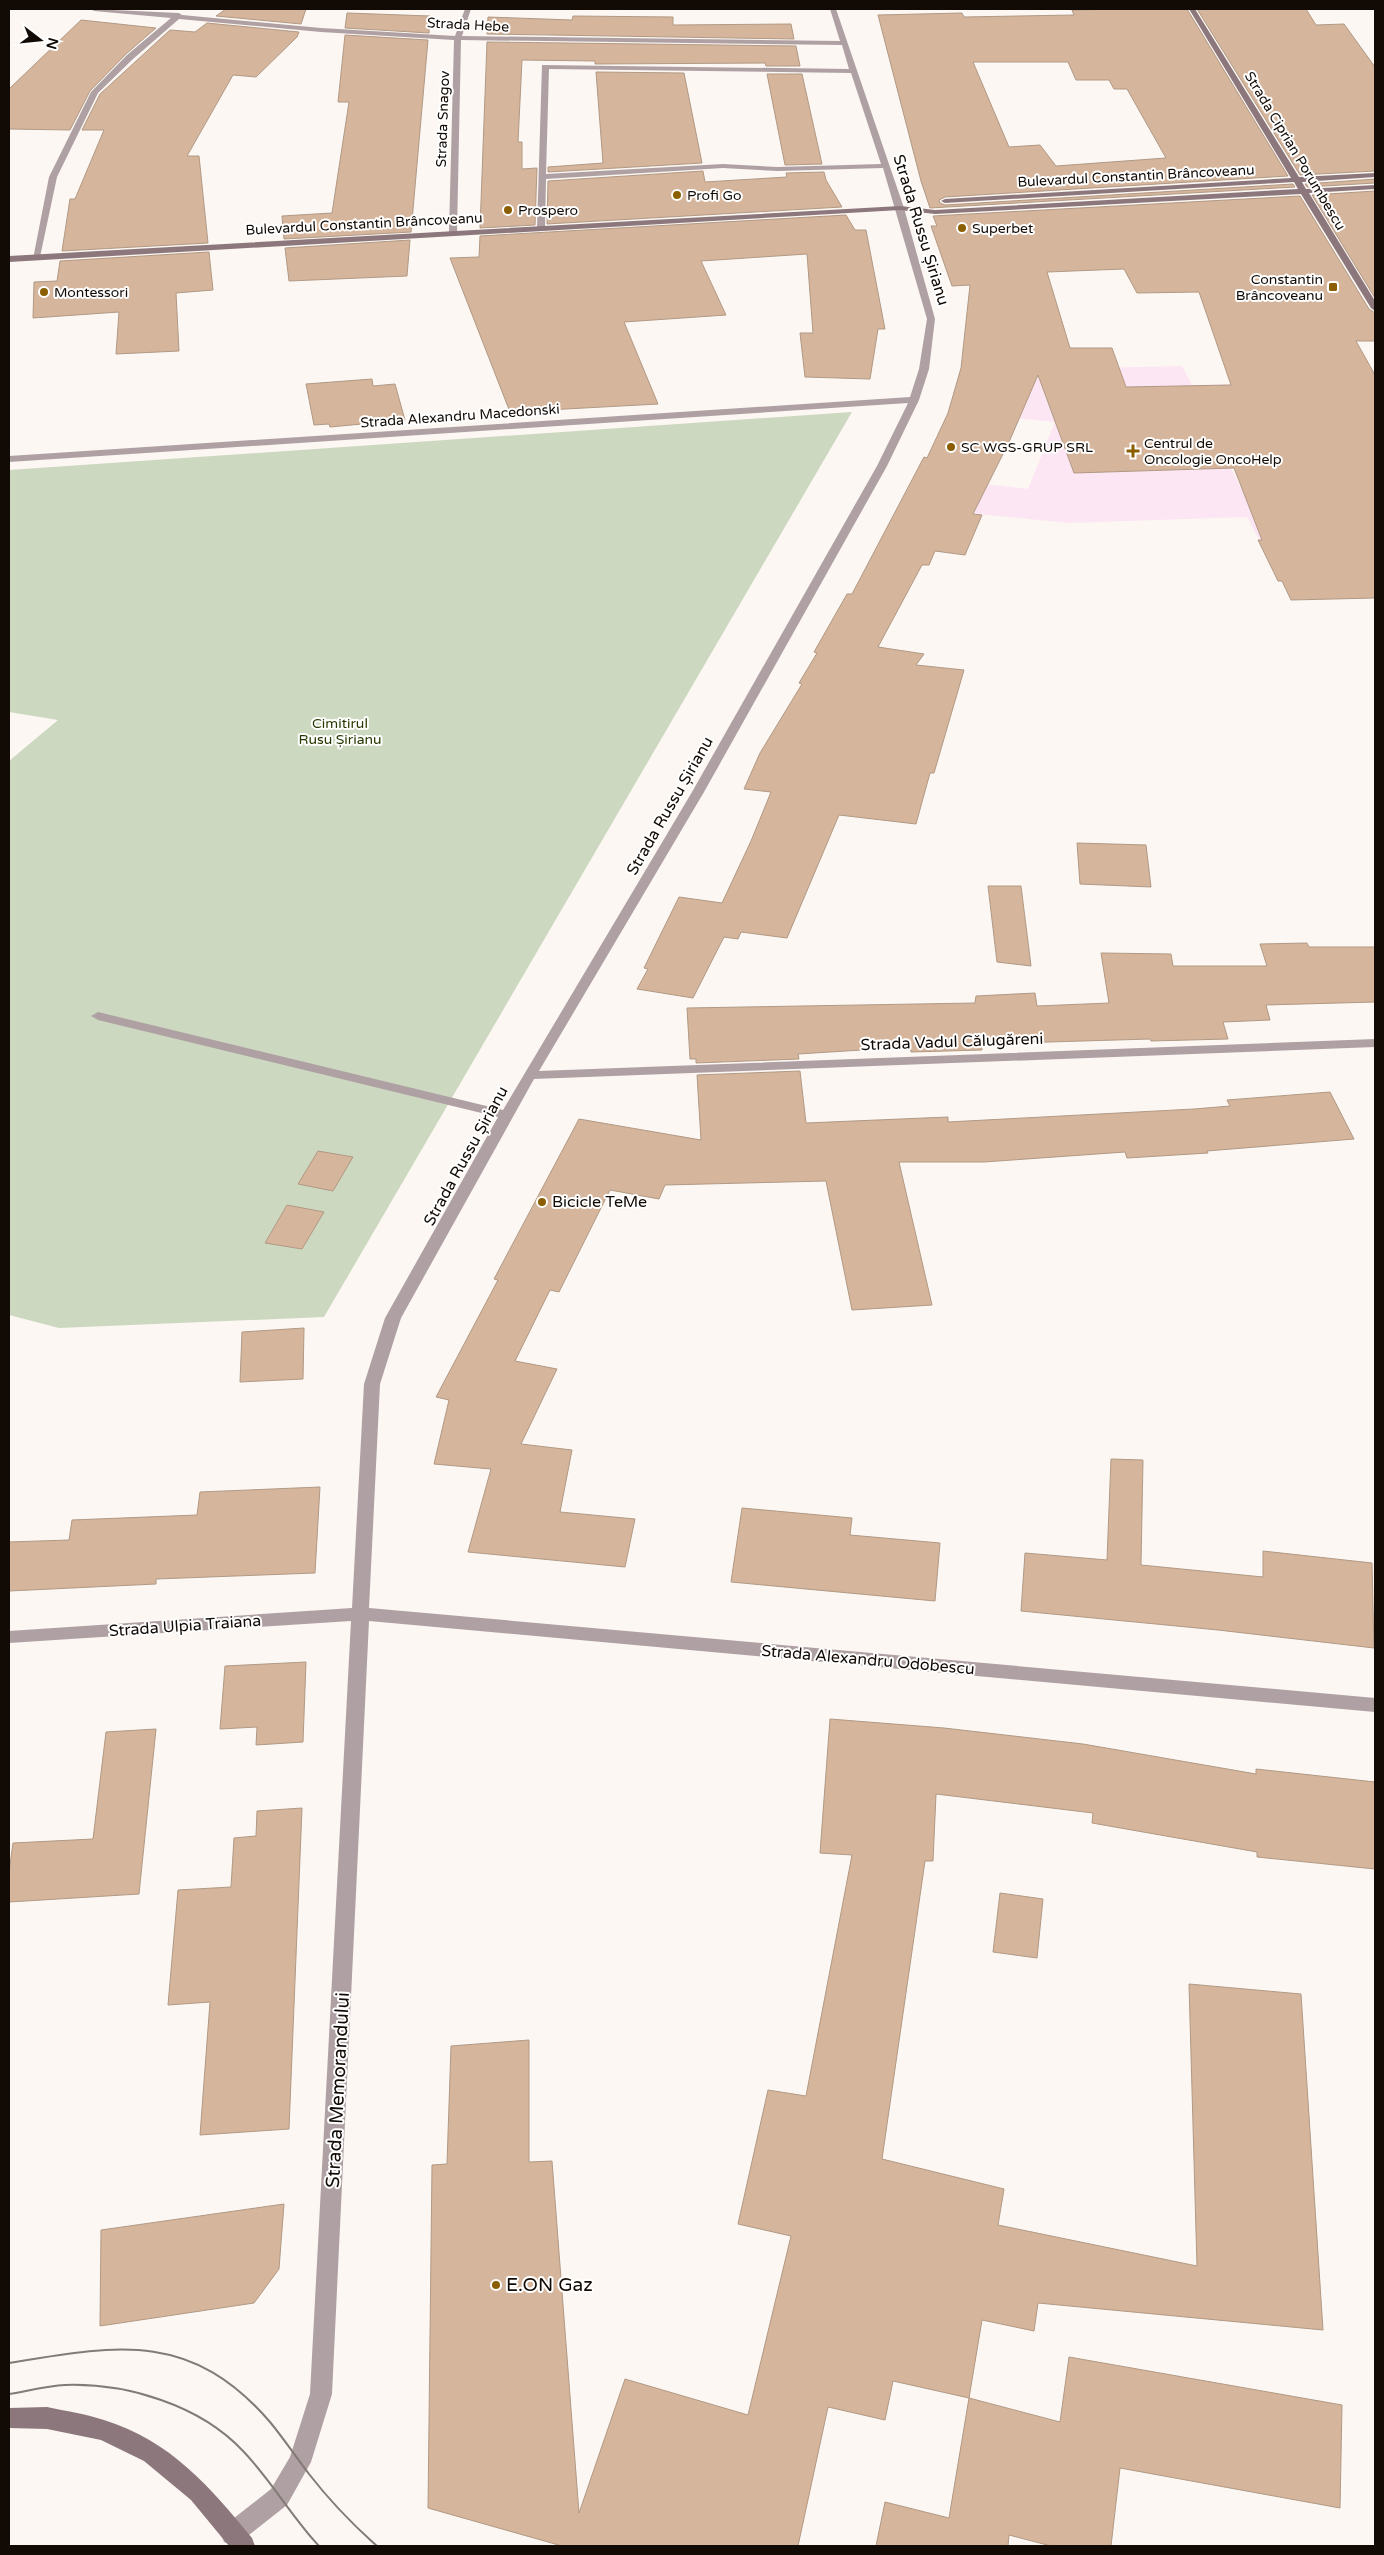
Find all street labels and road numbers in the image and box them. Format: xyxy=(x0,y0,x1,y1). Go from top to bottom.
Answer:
street label: Strada Hebe xyxy=(426,14,510,36)
street label: Strada Ciprian Porumbescu xyxy=(1241,69,1349,233)
street label: Strada Snagov xyxy=(433,70,453,168)
street label: Strada Russu Șirianu xyxy=(889,152,953,308)
street label: Bulevardul Constantin Brâncoveanu xyxy=(1017,161,1255,191)
street label: Bulevardul Constantin Brâncoveanu xyxy=(245,209,483,239)
street label: Strada Alexandru Macedonski xyxy=(360,401,560,431)
street label: Strada Russu Șirianu xyxy=(622,733,718,879)
street label: Strada Vadul Călugăreni xyxy=(860,1029,1044,1055)
street label: Strada Russu Șirianu xyxy=(419,1083,513,1229)
street label: Strada Ulpia Traiana xyxy=(108,1611,262,1641)
street label: Strada Alexandru Odobescu xyxy=(761,1641,975,1679)
street label: Strada Memorandului xyxy=(322,1992,354,2188)

